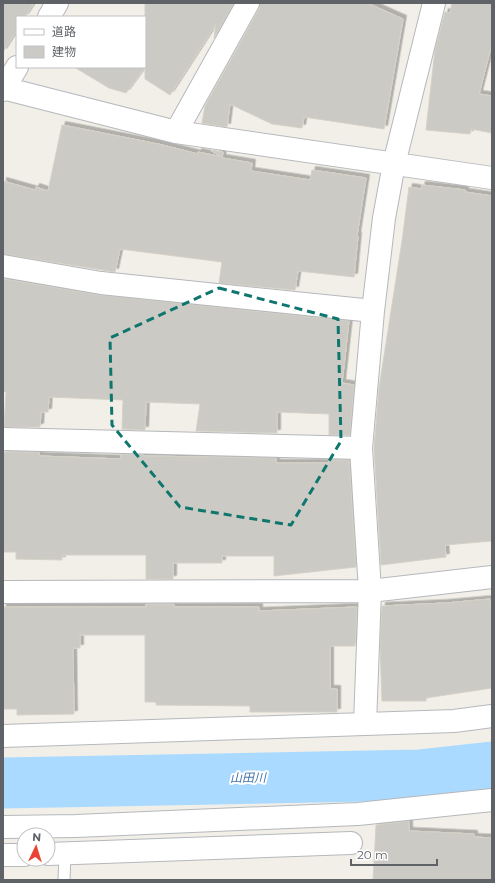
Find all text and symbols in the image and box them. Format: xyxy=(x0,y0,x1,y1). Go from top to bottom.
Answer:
legend xyxy=(16,16,146,68)
text: 道路 xyxy=(52,24,76,39)
text: 建物 xyxy=(52,44,76,59)
water label: 山田川 xyxy=(230,770,268,785)
north arrow xyxy=(16,827,56,867)
text: N xyxy=(32,830,42,844)
scale bar xyxy=(351,841,437,867)
text: 20 m xyxy=(357,847,388,862)

